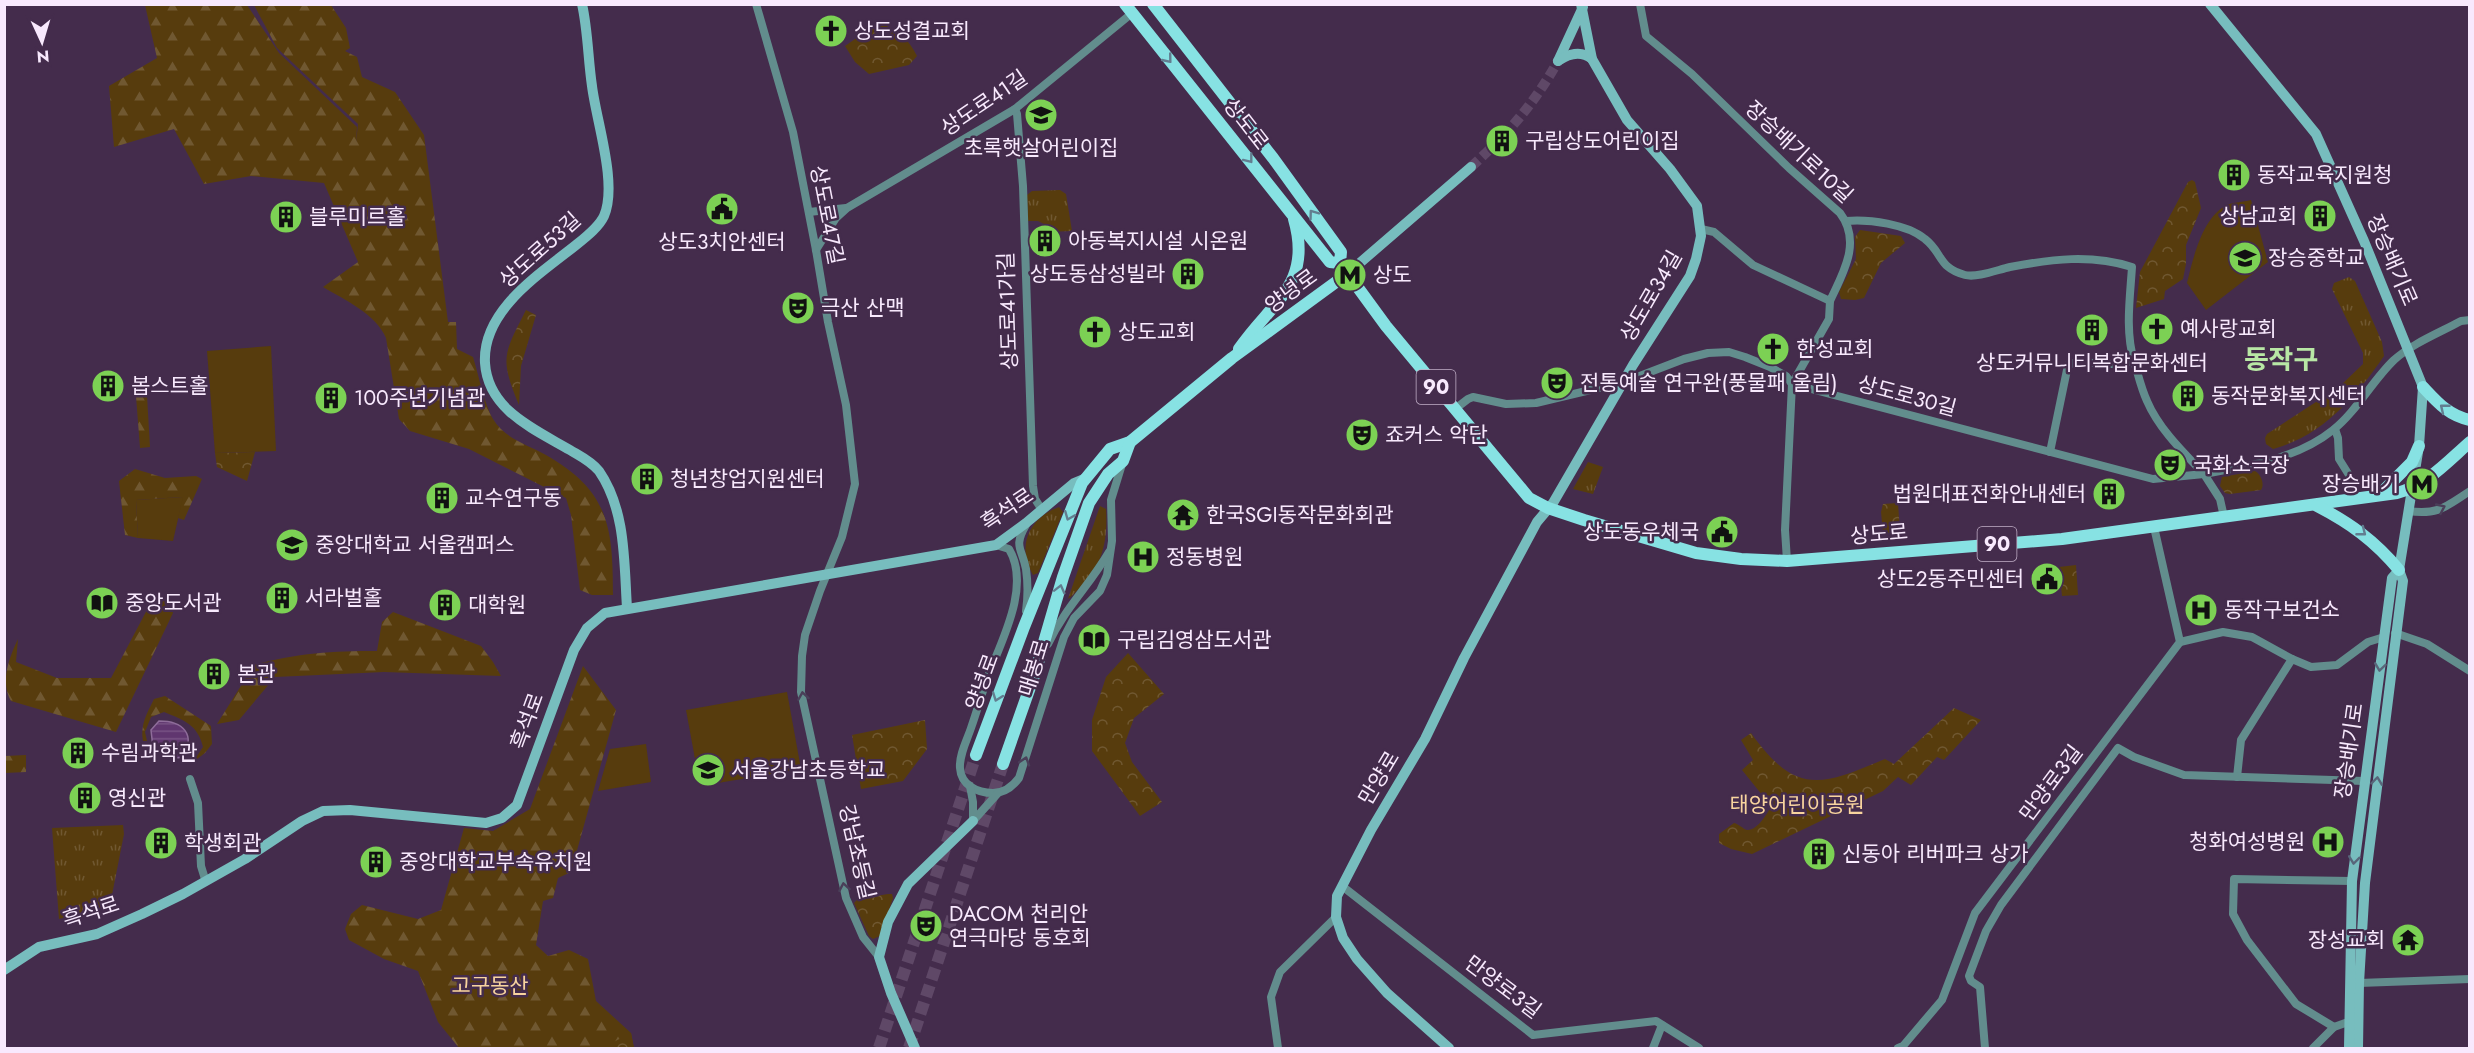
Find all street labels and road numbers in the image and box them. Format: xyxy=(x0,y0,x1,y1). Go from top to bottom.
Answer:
street label: 상도로41길 xyxy=(935,63,1033,143)
street label: 상도로 xyxy=(1216,92,1276,156)
street label: 장승배기로10길 xyxy=(1738,94,1860,210)
street label: 상도로47길 xyxy=(803,163,851,267)
street label: 상도로53길 xyxy=(493,205,587,295)
street label: 장승배기로 xyxy=(2359,210,2425,310)
street label: 상도로34길 xyxy=(1613,245,1689,347)
street label: 상도로41가길 xyxy=(991,251,1025,371)
street label: 양녕로 xyxy=(1259,262,1323,320)
street label: 상도로30길 xyxy=(1854,368,1960,424)
road number: 90 xyxy=(1416,370,1456,404)
street label: 흑석로 xyxy=(975,480,1039,538)
street label: 상도로 xyxy=(1849,517,1909,551)
road number: 90 xyxy=(1978,527,2016,561)
street label: 매봉로 xyxy=(1011,636,1057,700)
street label: 양녕로 xyxy=(958,650,1006,714)
street label: 흑석로 xyxy=(503,689,551,753)
street label: 장승배기로 xyxy=(2327,701,2371,801)
street label: 만양로3길 xyxy=(2012,739,2090,827)
street label: 만양로 xyxy=(1351,745,1407,811)
street label: 강남초등길 xyxy=(832,802,882,902)
street label: 흑석로 xyxy=(59,889,123,935)
street label: 만양로3길 xyxy=(1459,948,1547,1026)

